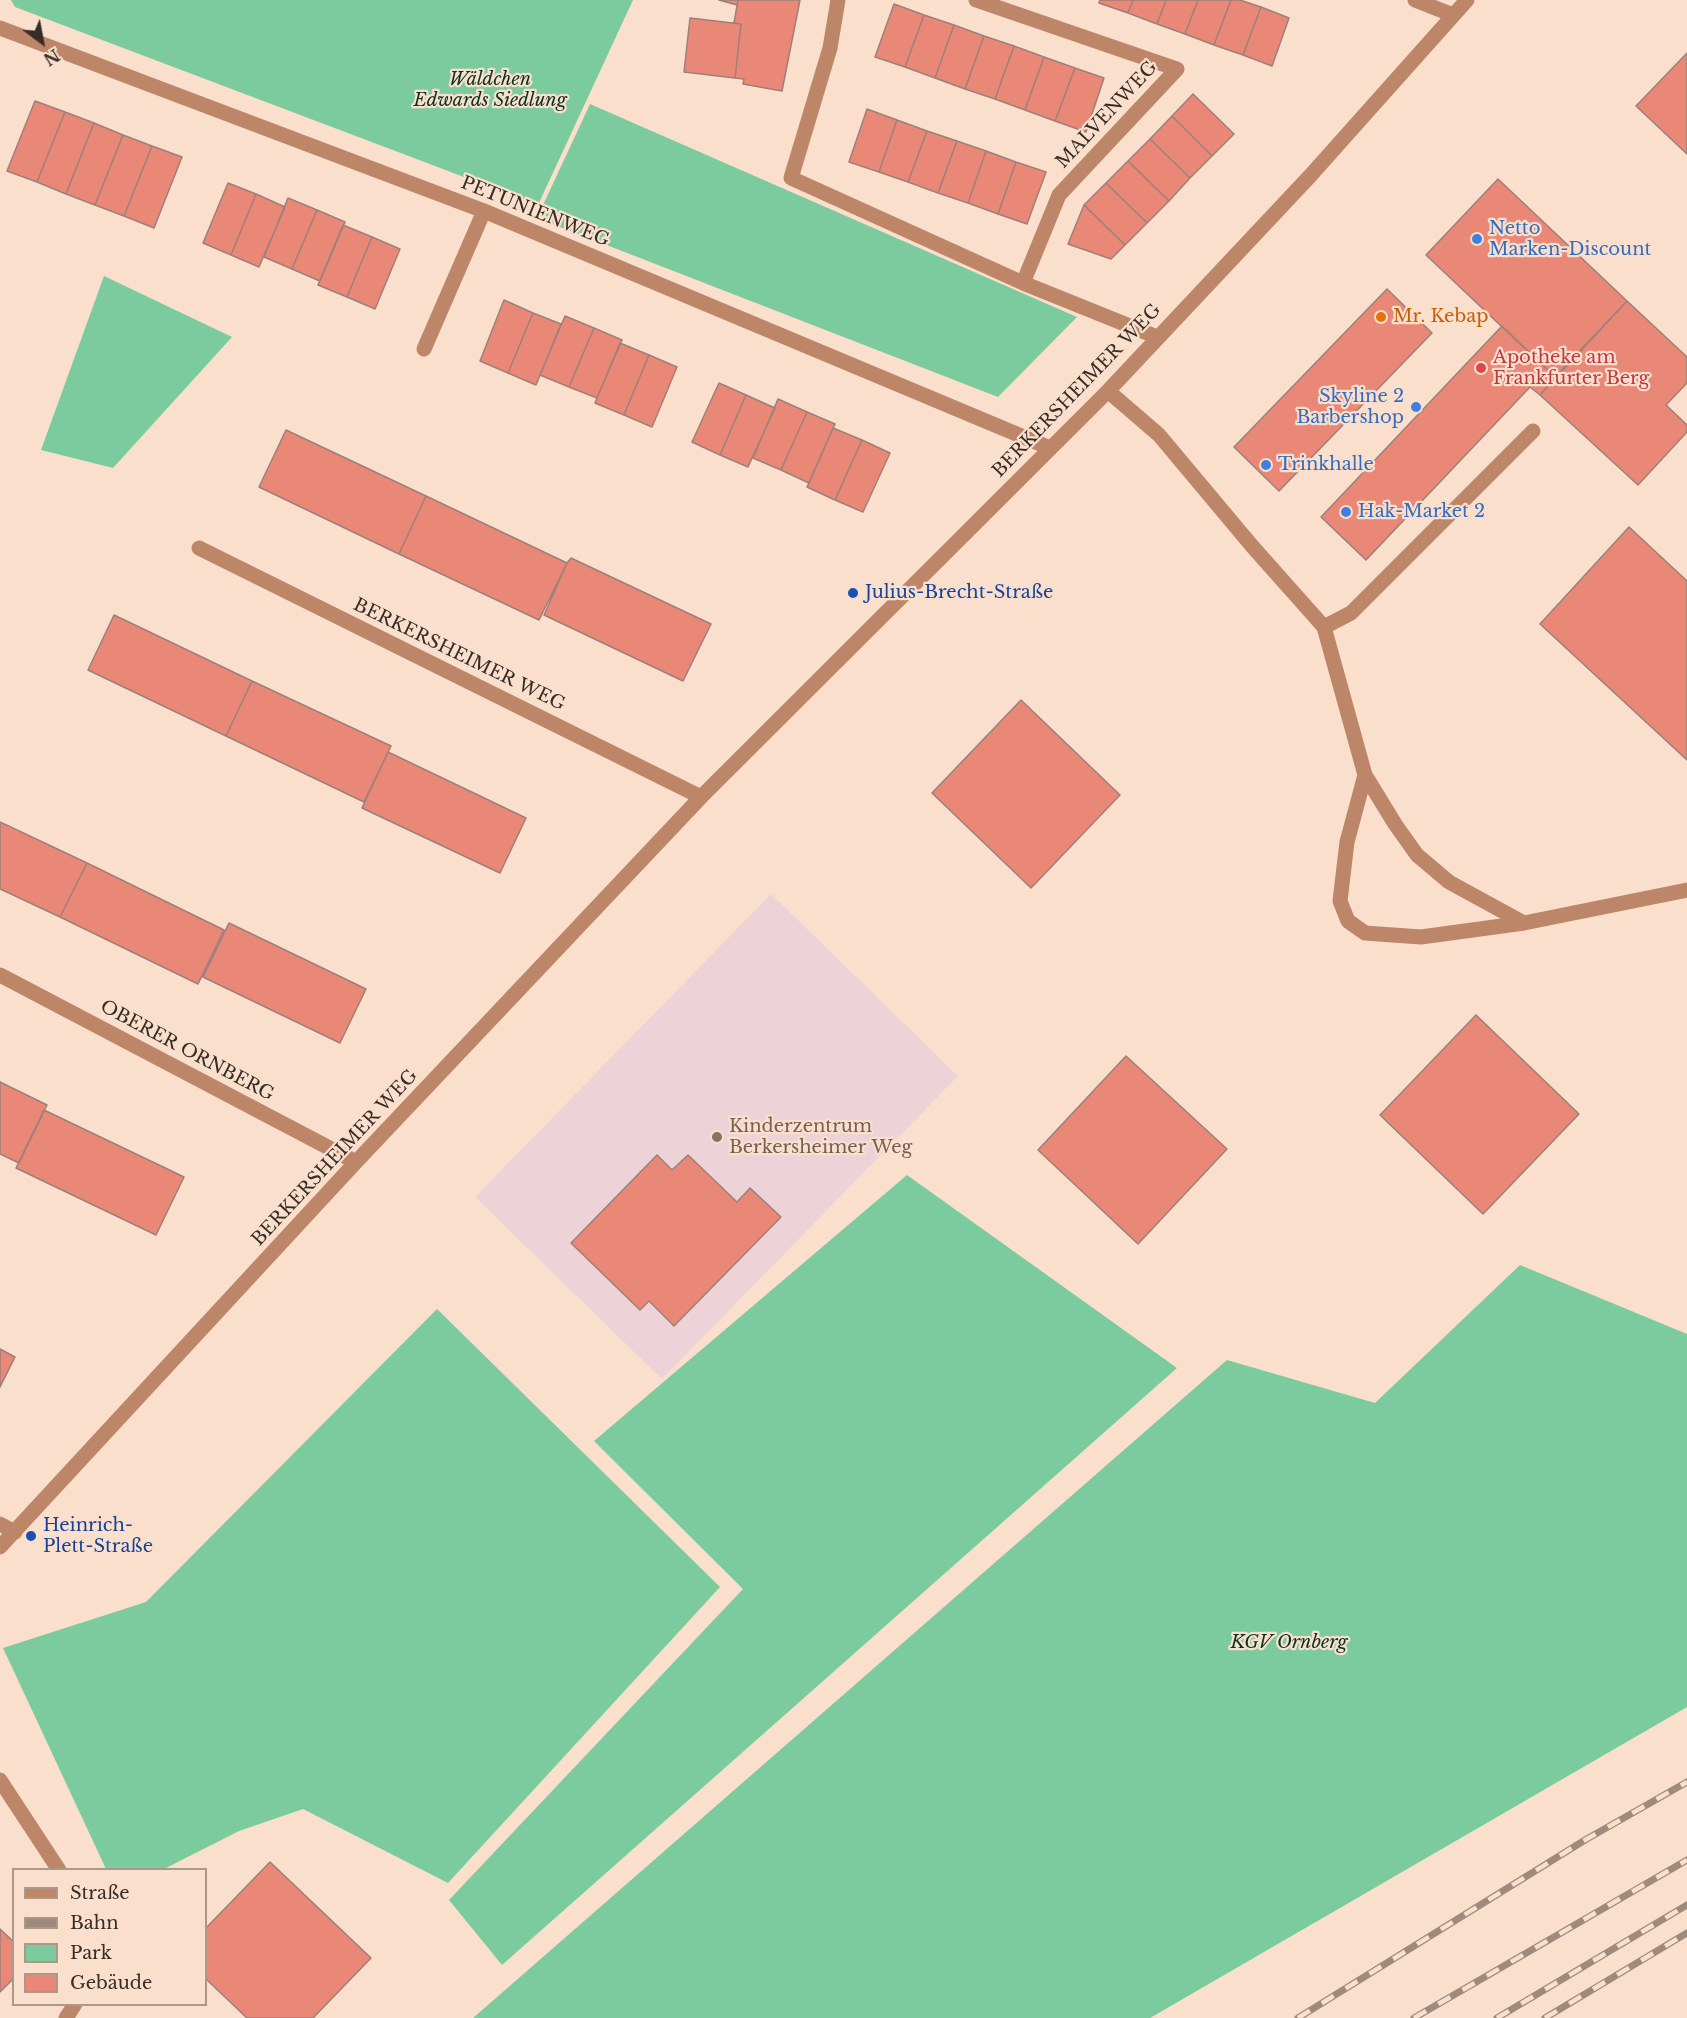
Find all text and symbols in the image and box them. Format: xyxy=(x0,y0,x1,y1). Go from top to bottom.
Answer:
north arrow xyxy=(12,12,72,72)
text: N xyxy=(40,45,63,70)
street label: MALVENWEG xyxy=(1052,57,1162,173)
park label: Wäldchen Edwards Siedlung xyxy=(413,69,567,112)
street label: PETUNIENWEG xyxy=(458,172,612,252)
place label: Netto Marken-Discount xyxy=(1489,218,1651,260)
marker: Netto Marken-Discount xyxy=(1470,232,1484,246)
street label: BERKERSHEIMER WEG xyxy=(988,300,1166,482)
place label: Mr. Kebap xyxy=(1393,306,1488,328)
marker: Mr. Kebap xyxy=(1374,310,1388,324)
place label: Apotheke am Frankfurter Berg xyxy=(1493,347,1649,389)
marker: Apotheke am Frankfurter Berg xyxy=(1474,361,1488,375)
place label: Skyline 2 Barbershop xyxy=(1296,386,1404,428)
marker: Skyline 2 Barbershop xyxy=(1409,400,1423,414)
place label: Trinkhalle xyxy=(1278,454,1374,476)
marker: Trinkhalle xyxy=(1259,458,1273,472)
place label: Hak-Market 2 xyxy=(1358,501,1485,523)
marker: Hak-Market 2 xyxy=(1339,505,1353,519)
place label: Julius-Brecht-Straße xyxy=(865,582,1053,604)
marker: Julius-Brecht-Straße xyxy=(846,586,860,600)
street label: BERKERSHEIMER WEG xyxy=(350,594,568,716)
street label: OBERER ORNBERG xyxy=(96,996,278,1106)
street label: BERKERSHEIMER WEG xyxy=(248,1065,422,1251)
place label: Kinderzentrum Berkersheimer Weg xyxy=(729,1116,912,1158)
marker: Kinderzentrum Berkersheimer Weg xyxy=(710,1130,724,1144)
place label: Heinrich- Plett-Straße xyxy=(43,1515,153,1558)
marker: Heinrich- Plett-Straße xyxy=(24,1529,38,1543)
park label: KGV Ornberg xyxy=(1231,1632,1347,1654)
legend xyxy=(12,1868,207,2006)
text: Straße xyxy=(70,1882,130,1904)
text: Bahn xyxy=(70,1912,119,1934)
text: Park xyxy=(70,1942,112,1964)
text: Gebäude xyxy=(70,1972,152,1994)

